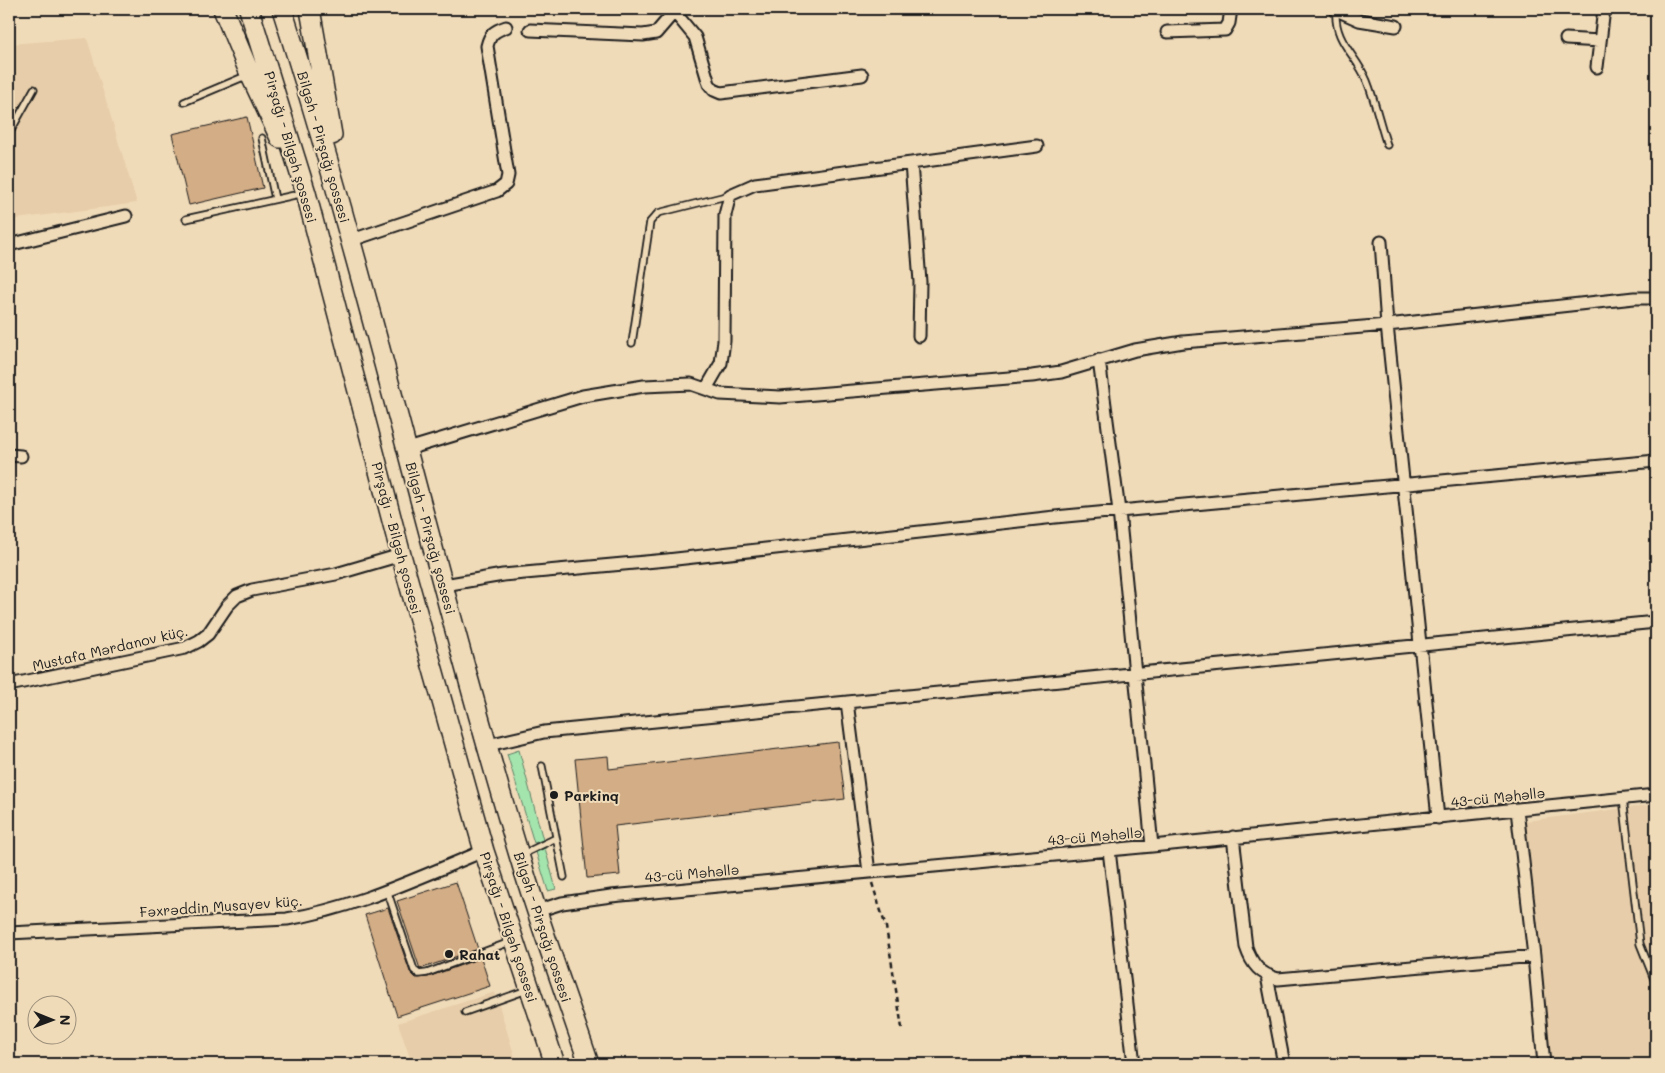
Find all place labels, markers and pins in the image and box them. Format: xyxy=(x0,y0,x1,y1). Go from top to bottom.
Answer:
place label: Parkinq xyxy=(564,786,619,805)
marker: Parkinq xyxy=(548,789,560,801)
place label: Rahat xyxy=(459,945,500,964)
marker: Rahat xyxy=(443,948,455,960)

